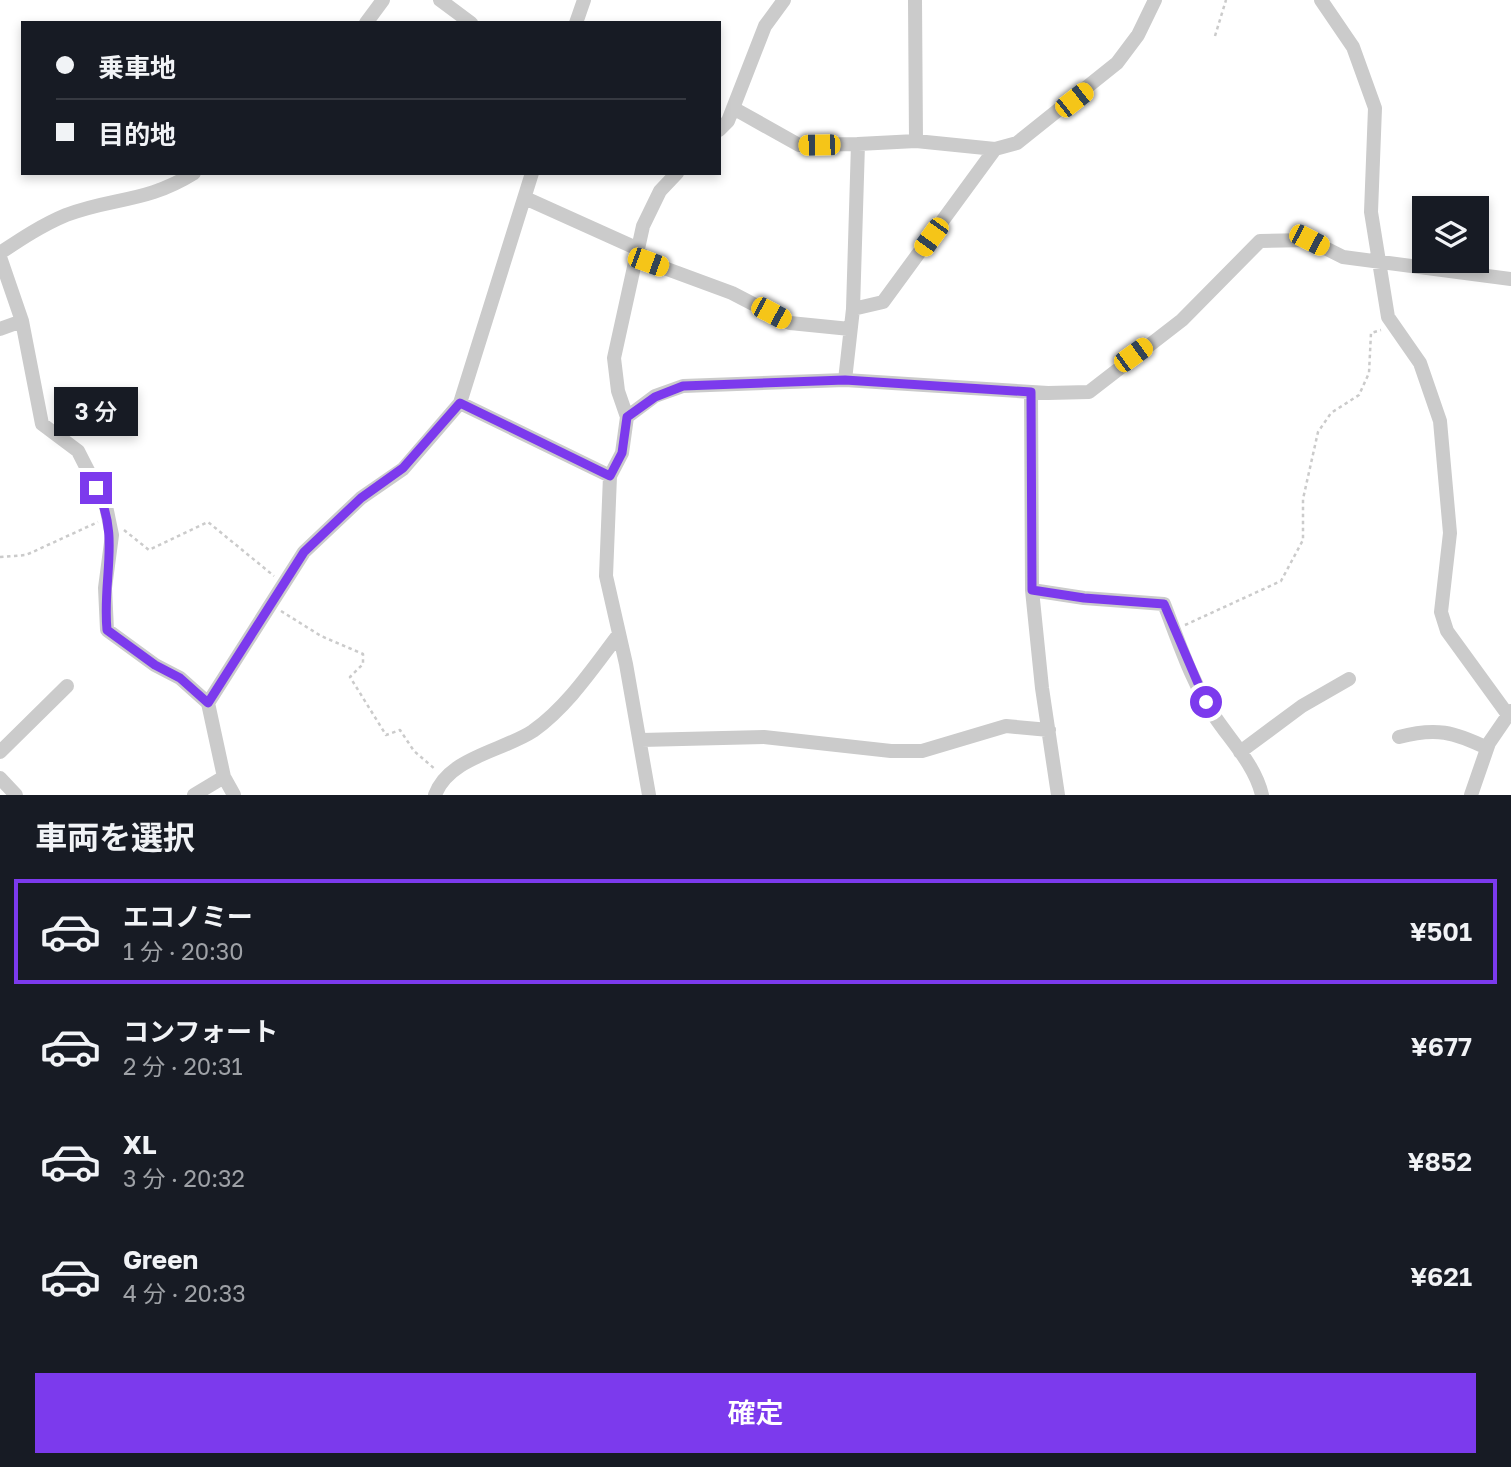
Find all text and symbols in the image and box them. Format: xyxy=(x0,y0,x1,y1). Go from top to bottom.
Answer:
text: 乗車地 xyxy=(98,52,176,83)
car xyxy=(1051,79,1098,121)
text: 目的地 xyxy=(98,119,176,150)
car xyxy=(798,134,841,156)
map controls xyxy=(1412,196,1489,273)
button: layers xyxy=(1412,196,1489,273)
car xyxy=(911,214,952,260)
car xyxy=(1286,221,1333,259)
car xyxy=(625,245,672,279)
car xyxy=(748,294,795,332)
car xyxy=(1110,334,1157,376)
callout: 3 分 xyxy=(54,386,138,435)
text: 3 分 xyxy=(75,397,117,425)
route end xyxy=(80,472,112,504)
route start xyxy=(1190,686,1222,718)
text: 車両を選択 xyxy=(35,818,195,856)
icon: car xyxy=(39,900,102,963)
text: エコノミー xyxy=(123,901,253,932)
text: ¥501 xyxy=(1410,916,1472,947)
text: 1 分 · 20:30 xyxy=(123,937,244,965)
icon: car xyxy=(39,1015,102,1078)
text: コンフォート xyxy=(123,1016,278,1047)
text: ¥677 xyxy=(1411,1031,1472,1062)
text: 2 分 · 20:31 xyxy=(123,1052,243,1080)
text: XL xyxy=(123,1129,157,1160)
icon: car xyxy=(39,1130,102,1193)
text: ¥852 xyxy=(1408,1146,1472,1177)
text: 3 分 · 20:32 xyxy=(123,1164,245,1192)
text: Green xyxy=(123,1244,198,1275)
icon: car xyxy=(39,1245,102,1308)
text: ¥621 xyxy=(1410,1261,1472,1292)
text: 4 分 · 20:33 xyxy=(123,1279,246,1307)
button: 確定 xyxy=(35,1373,1476,1453)

